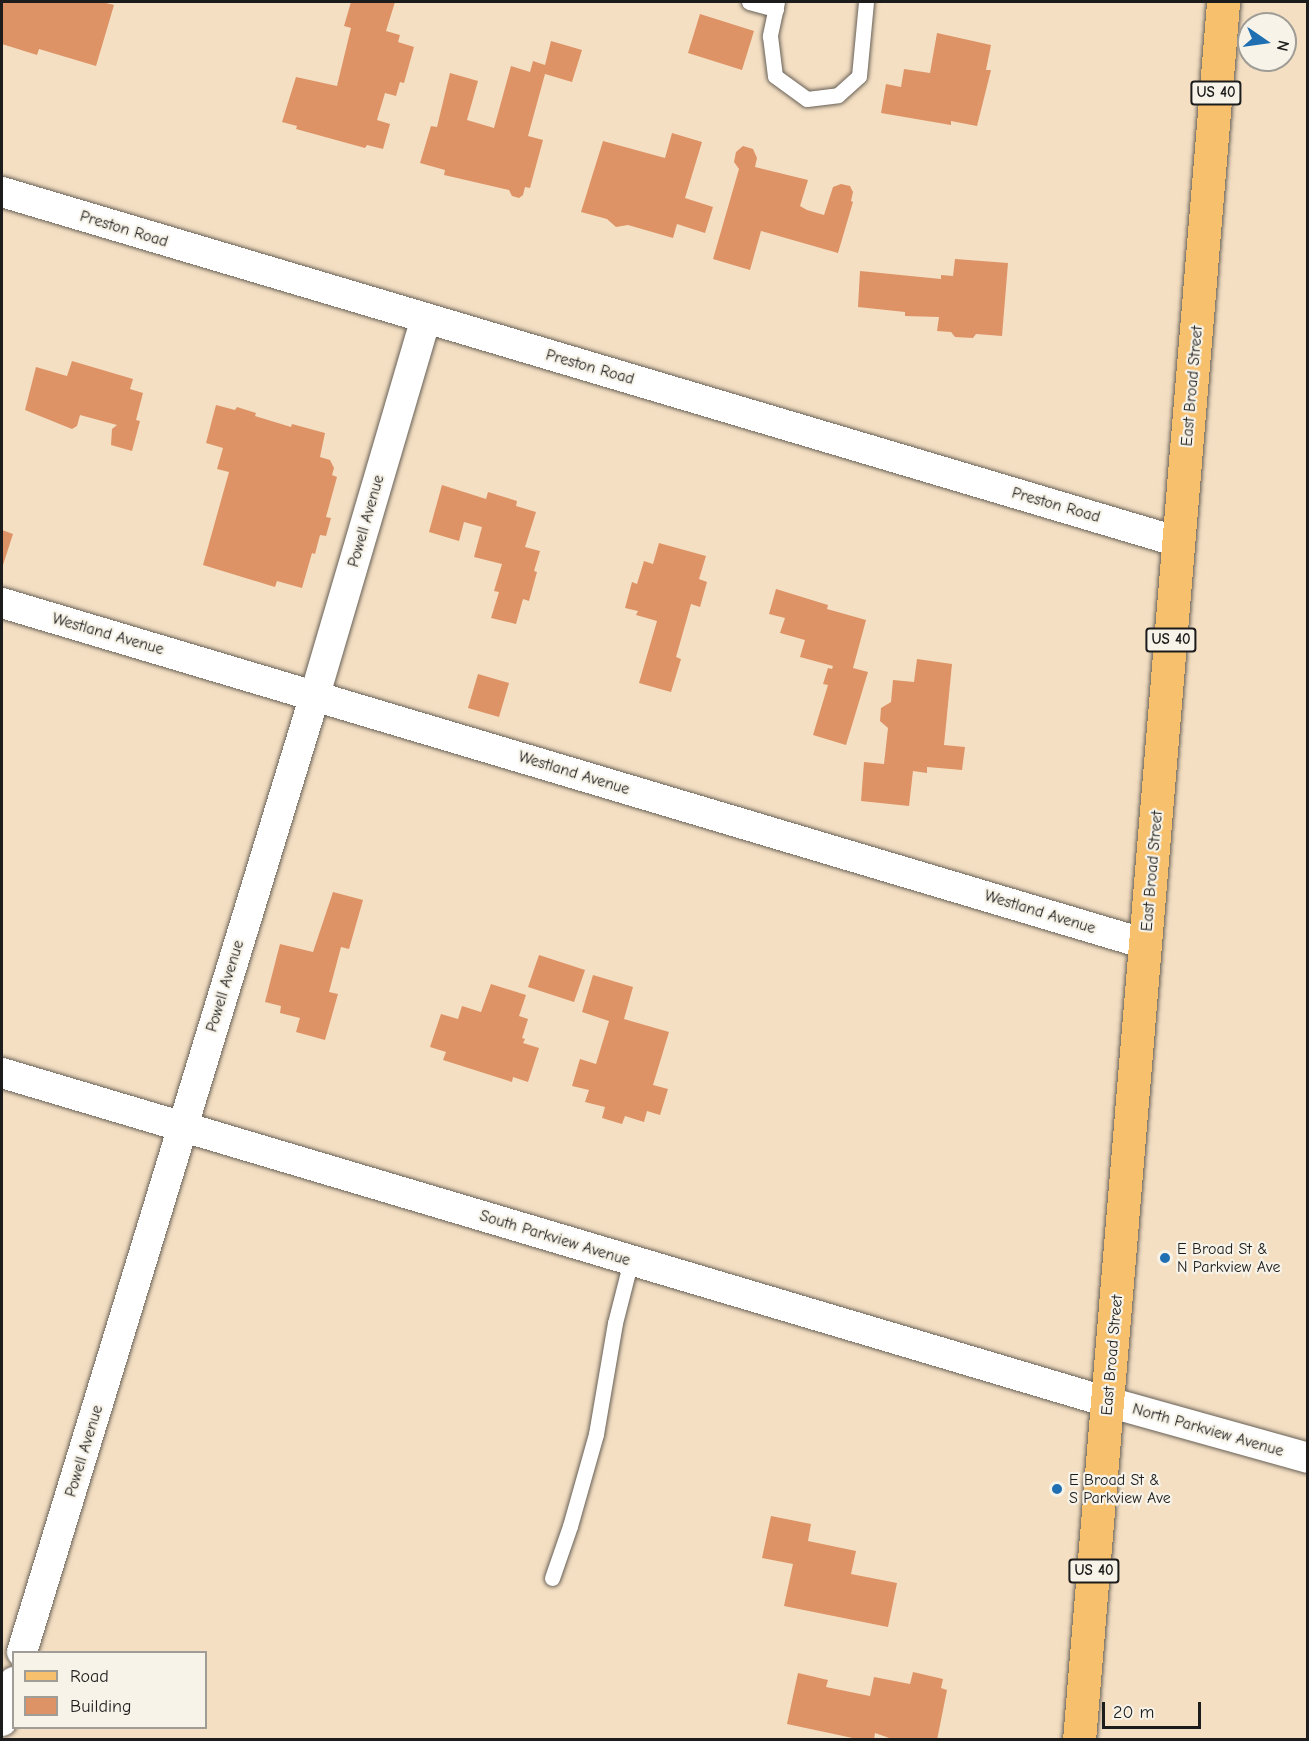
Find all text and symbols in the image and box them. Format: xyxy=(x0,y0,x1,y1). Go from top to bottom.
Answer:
north arrow xyxy=(1237,12,1297,72)
text: N xyxy=(1273,38,1293,53)
road number: US 40 xyxy=(1189,81,1243,105)
street label: Preston Road xyxy=(78,207,170,251)
street label: East Broad Street xyxy=(1177,325,1207,447)
street label: Preston Road xyxy=(544,345,636,389)
street label: Powell Avenue xyxy=(344,473,388,569)
street label: Preston Road xyxy=(1010,483,1102,527)
street label: Westland Avenue xyxy=(50,609,166,659)
road number: US 40 xyxy=(1144,628,1198,652)
street label: Westland Avenue xyxy=(516,747,632,799)
street label: East Broad Street xyxy=(1137,810,1167,932)
street label: Westland Avenue xyxy=(982,886,1098,938)
street label: Powell Avenue xyxy=(202,938,248,1034)
street label: South Parkview Avenue xyxy=(477,1206,633,1270)
place label: E Broad St & N Parkview Ave xyxy=(1177,1239,1280,1277)
marker: E Broad St & N Parkview Ave xyxy=(1158,1251,1172,1265)
street label: East Broad Street xyxy=(1097,1294,1127,1416)
street label: North Parkview Avenue xyxy=(1130,1399,1286,1461)
street label: Powell Avenue xyxy=(61,1403,107,1499)
place label: E Broad St & S Parkview Ave xyxy=(1069,1470,1171,1508)
marker: E Broad St & S Parkview Ave xyxy=(1050,1482,1064,1496)
road number: US 40 xyxy=(1067,1559,1121,1583)
legend xyxy=(12,1651,207,1729)
text: Road xyxy=(70,1666,109,1687)
scale bar xyxy=(1105,1690,1204,1728)
text: Building xyxy=(70,1696,132,1717)
text: 20 m xyxy=(1113,1702,1154,1723)

